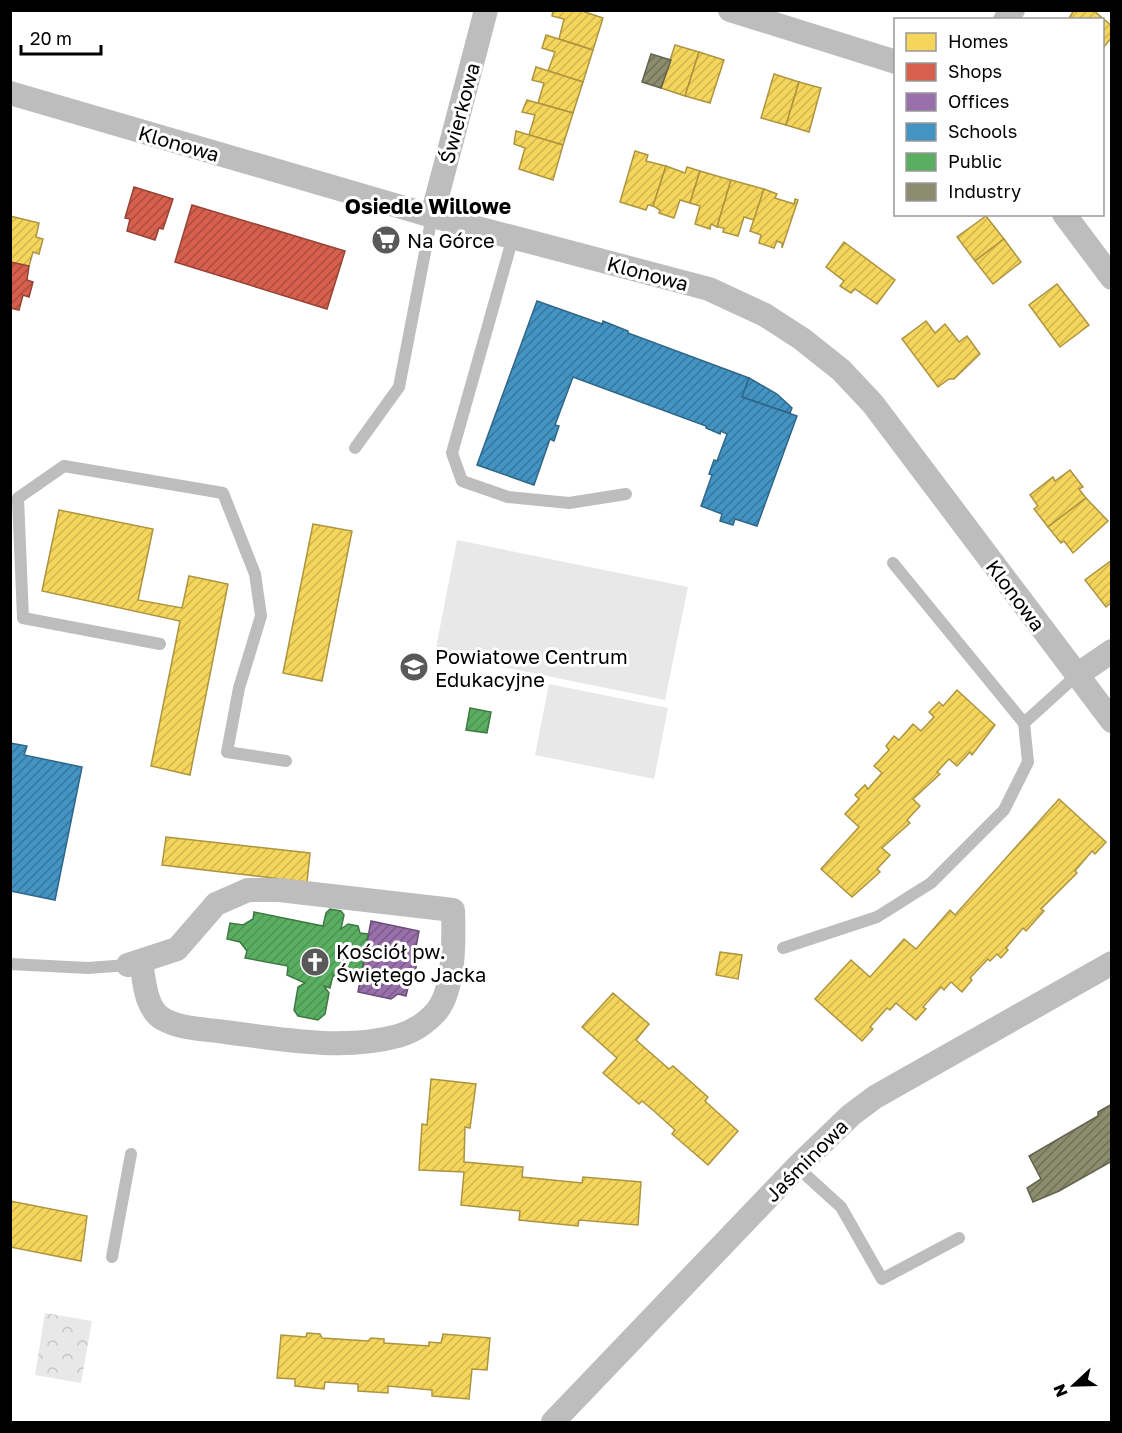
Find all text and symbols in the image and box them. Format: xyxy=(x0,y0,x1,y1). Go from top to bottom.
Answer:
scale bar xyxy=(21,18,100,56)
legend xyxy=(894,18,1104,216)
text: 20 m xyxy=(30,27,72,49)
text: Homes xyxy=(948,30,1008,52)
street label: Świerkowa xyxy=(434,60,484,166)
text: Shops xyxy=(948,60,1002,82)
text: Offices xyxy=(948,90,1009,112)
street label: Klonowa xyxy=(136,120,222,166)
text: Schools xyxy=(948,120,1017,142)
text: Public xyxy=(948,150,1002,172)
text: Industry xyxy=(948,180,1021,202)
district label: Osiedle Willowe xyxy=(345,193,511,219)
supermarket icon: Na Górce xyxy=(370,224,402,256)
place label: Na Górce xyxy=(407,228,495,252)
street label: Klonowa xyxy=(605,251,691,295)
street label: Klonowa xyxy=(981,555,1051,635)
place label: Powiatowe Centrum Edukacyjne xyxy=(435,644,628,691)
school or university icon: Powiatowe Centrum Edukacyjne xyxy=(398,651,430,683)
place label: Kościół pw. Świętego Jacka xyxy=(336,939,486,986)
church icon: Kościół pw. Świętego Jacka xyxy=(299,946,331,978)
street label: Jaśminowa xyxy=(760,1114,852,1206)
north arrow xyxy=(1044,1355,1104,1415)
text: N xyxy=(1049,1381,1072,1400)

